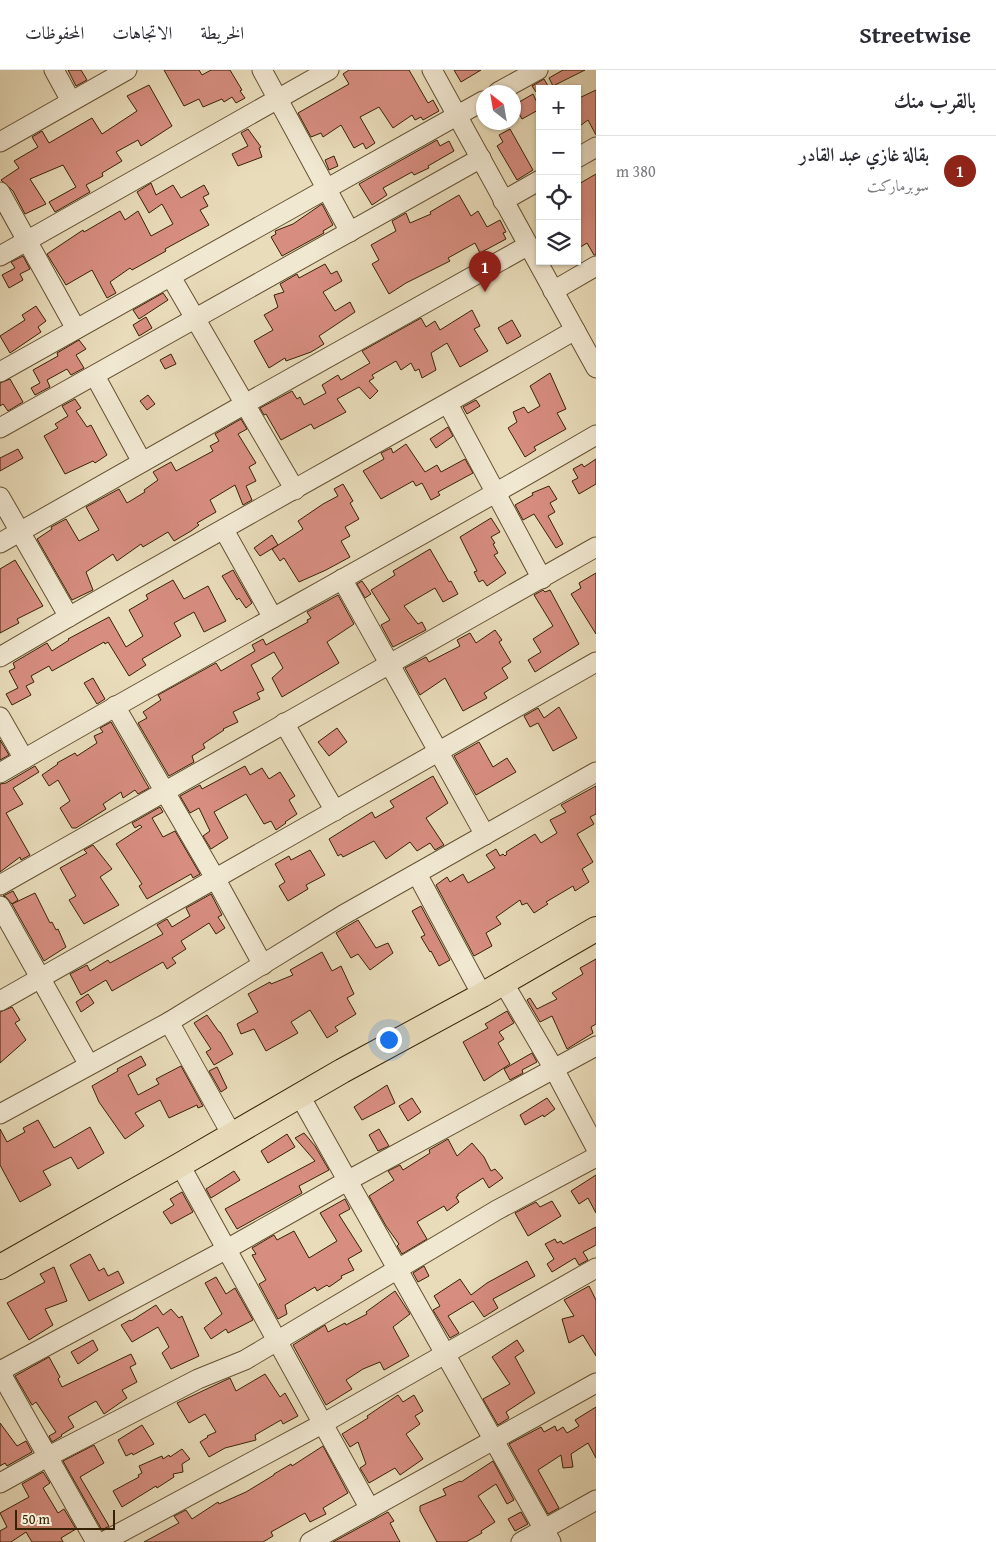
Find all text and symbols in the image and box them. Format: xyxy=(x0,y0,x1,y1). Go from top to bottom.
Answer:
text: Streetwise xyxy=(859,17,971,52)
text: المحفوظات xyxy=(25,19,84,46)
text: الاتجاهات xyxy=(112,19,172,46)
text: الخريطة xyxy=(200,19,244,46)
north arrow xyxy=(476,85,521,130)
map controls xyxy=(536,85,581,265)
button: + xyxy=(536,85,581,130)
text: بالقرب منك xyxy=(894,85,976,116)
button: − xyxy=(536,130,581,175)
text: بقالة غازي عبد القادر xyxy=(799,140,929,168)
text: 380 m xyxy=(616,159,656,183)
text: 1 xyxy=(956,159,964,183)
text: سوبرماركت xyxy=(867,173,929,197)
button: locate xyxy=(536,175,581,220)
button: layers xyxy=(536,220,581,265)
pin: 1 xyxy=(469,251,501,292)
your location xyxy=(376,1027,402,1053)
scale bar xyxy=(15,1507,115,1530)
text: 50 m xyxy=(22,1509,50,1529)

